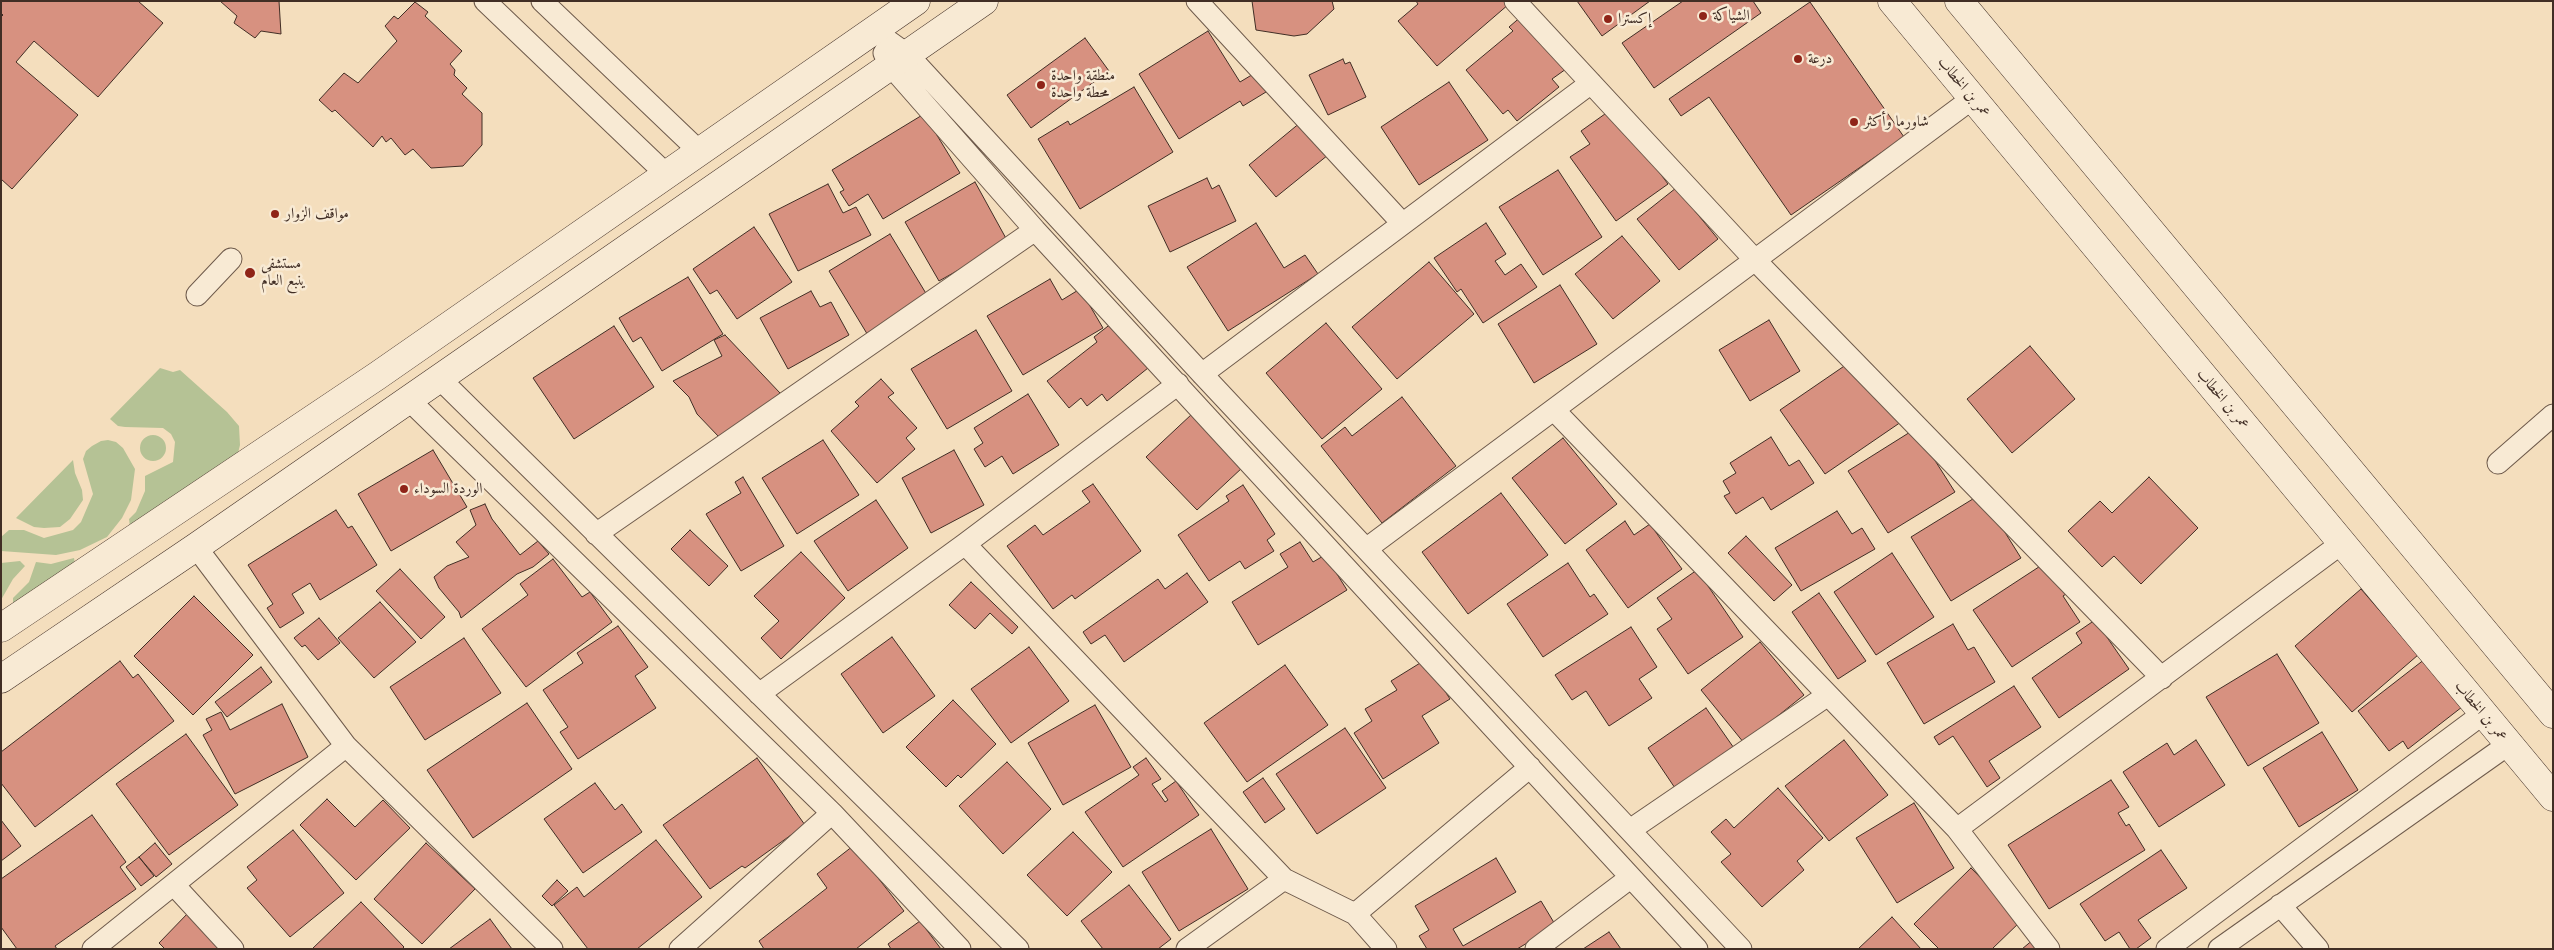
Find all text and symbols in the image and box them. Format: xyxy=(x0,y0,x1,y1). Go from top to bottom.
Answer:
place label: الشياكة xyxy=(1713,7,1750,25)
place label: إكسترا xyxy=(1618,10,1651,28)
marker: الشياكة xyxy=(1697,10,1709,22)
marker: إكسترا xyxy=(1602,13,1614,25)
place label: درعة xyxy=(1808,50,1832,68)
marker: درعة xyxy=(1792,53,1804,65)
street label: عمر بن الخطاب xyxy=(1934,53,1994,121)
place label: منطقة واحدة محطة واحدة xyxy=(1051,67,1115,102)
marker: منطقة واحدة محطة واحدة xyxy=(1035,79,1047,91)
place label: شاورما وأكثر xyxy=(1864,113,1929,131)
marker: شاورما وأكثر xyxy=(1848,116,1860,128)
place label: مواقف الزوار xyxy=(285,205,349,223)
marker: مواقف الزوار xyxy=(269,208,281,220)
place label: مستشفى ينبع العام xyxy=(261,255,306,290)
marker: مستشفى ينبع العام xyxy=(243,266,257,280)
street label: عمر بن الخطاب xyxy=(2193,365,2253,433)
place label: الوردة السوداء xyxy=(414,480,483,498)
marker: الوردة السوداء xyxy=(398,483,410,495)
street label: عمر بن الخطاب xyxy=(2451,677,2511,745)

